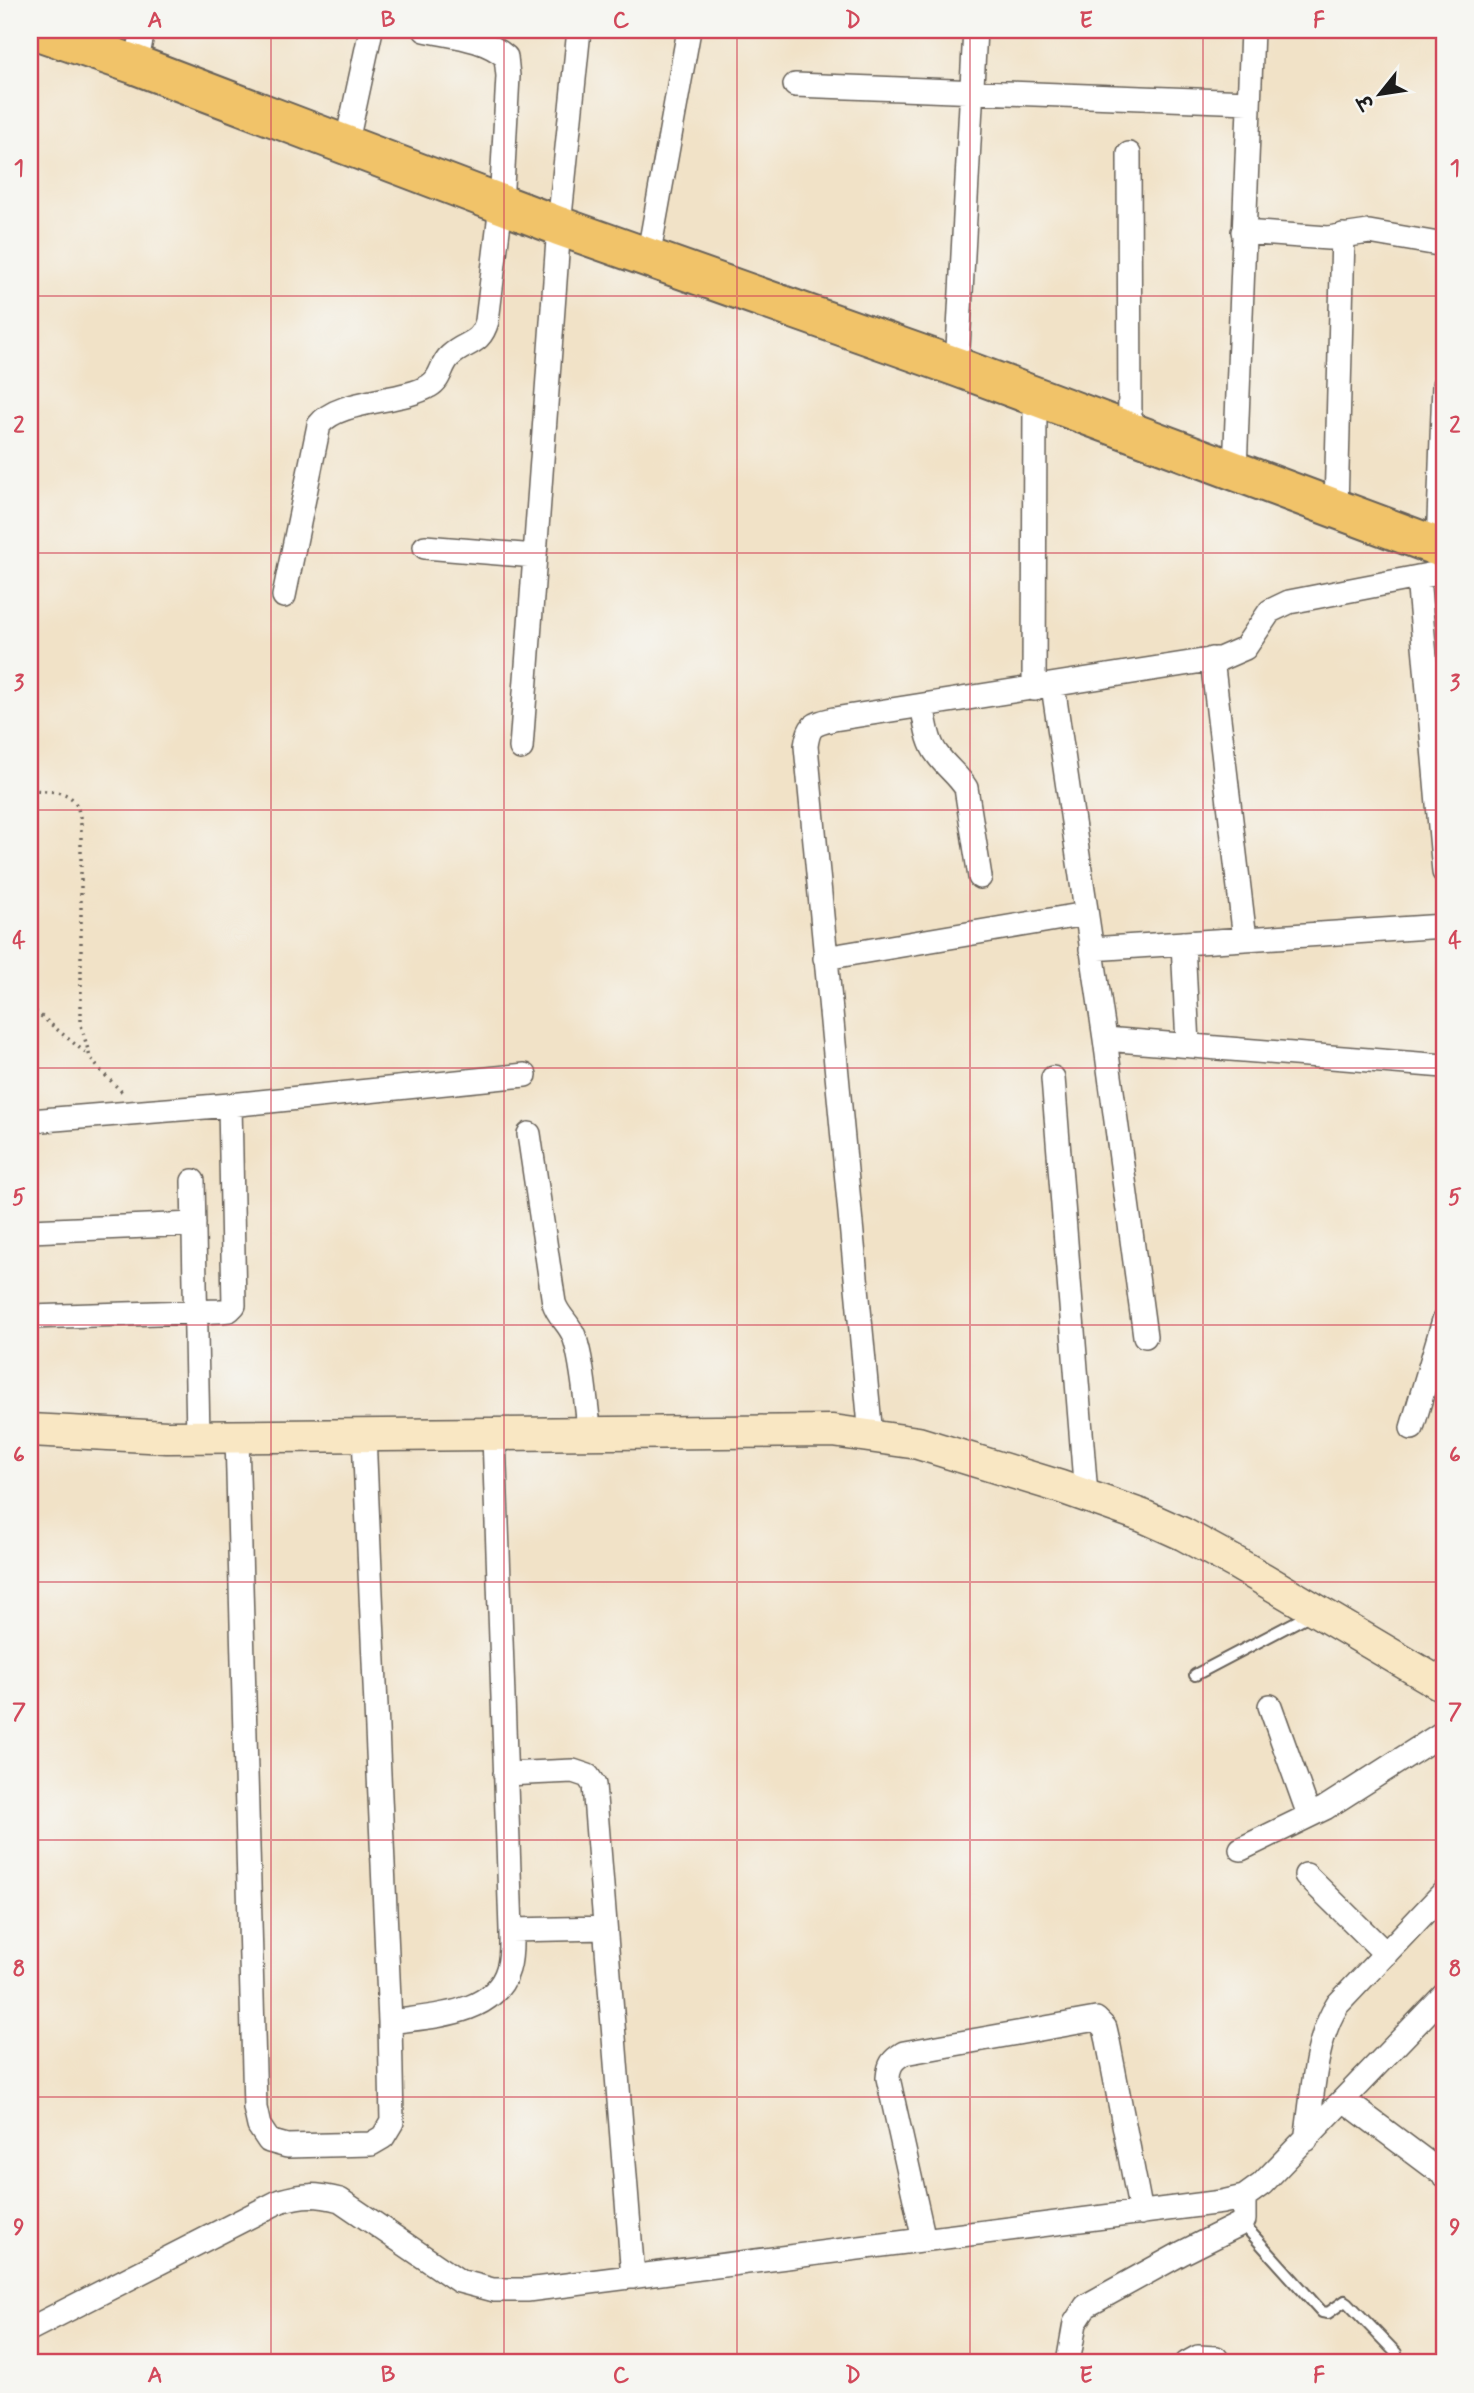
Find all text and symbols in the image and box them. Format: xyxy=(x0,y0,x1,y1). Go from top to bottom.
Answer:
text: A xyxy=(147,6,163,36)
text: B xyxy=(381,6,396,36)
text: C xyxy=(613,6,630,36)
text: D xyxy=(845,6,861,36)
text: E xyxy=(1079,6,1093,36)
text: F xyxy=(1313,6,1325,36)
north arrow xyxy=(1344,60,1414,130)
text: उ xyxy=(1351,88,1382,115)
text: 1 xyxy=(14,154,24,184)
text: 1 xyxy=(1450,154,1460,184)
text: 2 xyxy=(13,411,25,441)
text: 2 xyxy=(1449,411,1461,441)
text: 3 xyxy=(14,669,25,699)
text: 3 xyxy=(1450,669,1461,699)
text: 4 xyxy=(12,926,26,956)
text: 4 xyxy=(1448,926,1462,956)
text: 5 xyxy=(12,1183,26,1213)
text: 5 xyxy=(1448,1183,1462,1213)
text: 6 xyxy=(13,1441,25,1471)
text: 6 xyxy=(1449,1441,1461,1471)
text: 7 xyxy=(12,1698,26,1728)
text: 7 xyxy=(1448,1698,1462,1728)
text: 8 xyxy=(13,1955,25,1985)
text: 8 xyxy=(1449,1955,1461,1985)
text: 9 xyxy=(13,2213,25,2243)
text: 9 xyxy=(1449,2213,1461,2243)
text: A xyxy=(147,2361,163,2391)
text: B xyxy=(381,2361,396,2391)
text: C xyxy=(613,2361,630,2391)
text: D xyxy=(845,2361,861,2391)
text: E xyxy=(1079,2361,1093,2391)
text: F xyxy=(1313,2361,1325,2391)

